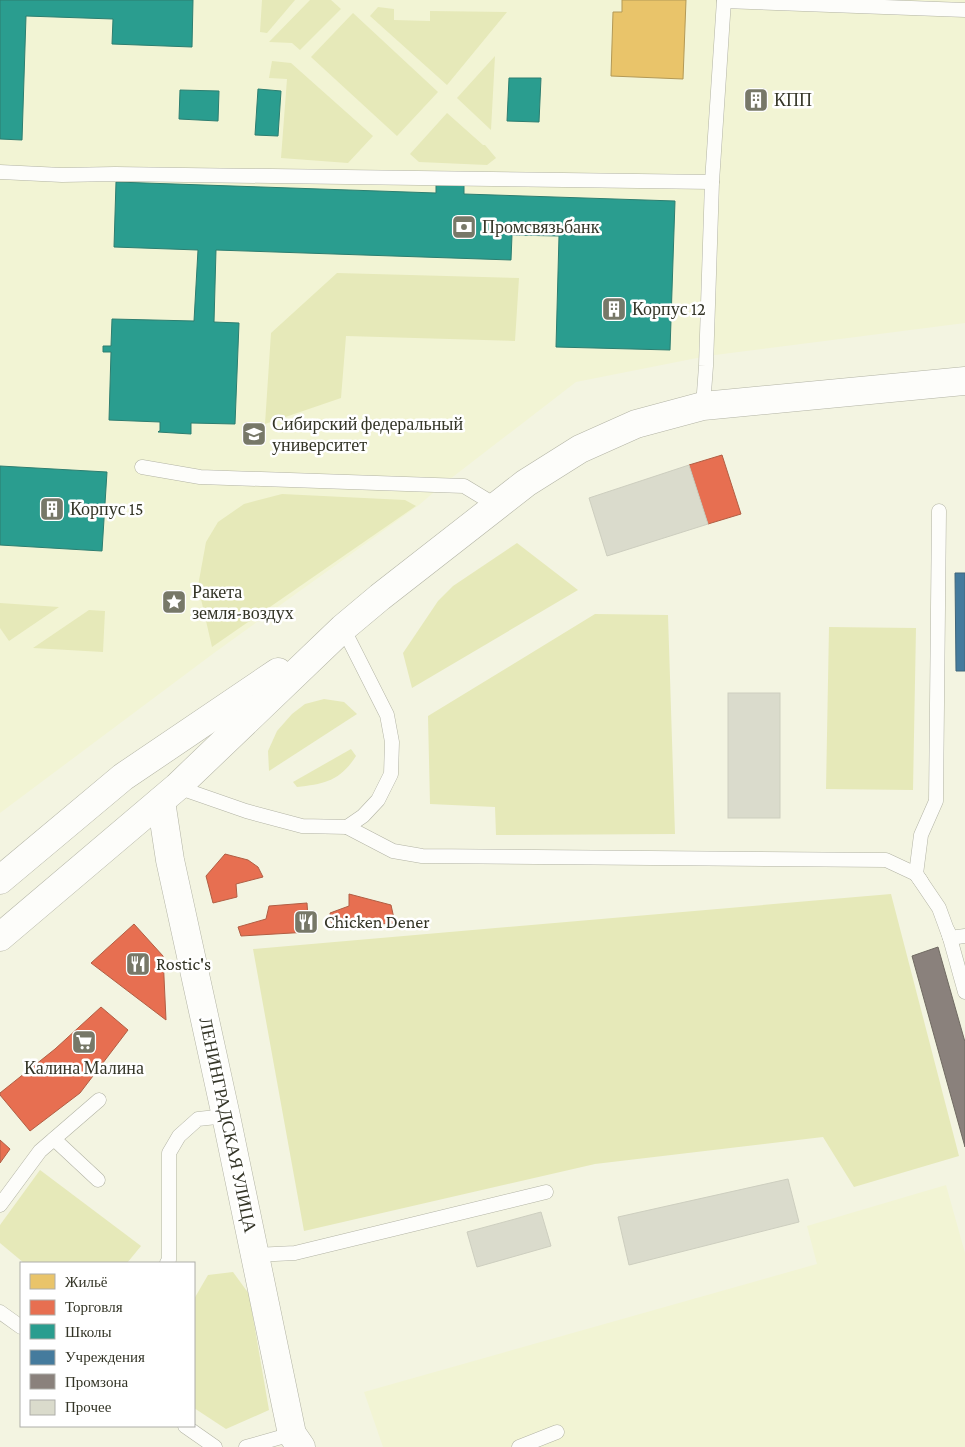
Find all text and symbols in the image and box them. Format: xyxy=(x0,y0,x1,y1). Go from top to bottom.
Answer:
building icon: КПП xyxy=(743,87,769,113)
place label: КПП xyxy=(774,90,812,110)
bank icon: Промсвязьбанк xyxy=(451,214,477,240)
place label: Промсвязьбанк xyxy=(482,217,600,237)
building icon: Корпус 12 xyxy=(601,296,627,322)
place label: Корпус 12 xyxy=(632,299,706,319)
place label: Сибирский федеральный университет xyxy=(272,414,463,455)
school or university icon: Сибирский федеральный университет xyxy=(241,421,267,447)
building icon: Корпус 15 xyxy=(39,496,65,522)
place label: Корпус 15 xyxy=(70,499,144,519)
place label: Ракета земля-воздух xyxy=(192,582,294,623)
place icon: Ракета земля-воздух xyxy=(161,589,187,615)
restaurant icon: Chicken Dener xyxy=(293,909,319,935)
place label: Chicken Dener xyxy=(324,912,430,932)
restaurant icon: Rostic's xyxy=(125,951,151,977)
place label: Rostic's xyxy=(156,954,211,974)
street label: ЛЕНИНГРАДСКАЯ УЛИЦА xyxy=(195,1015,261,1235)
supermarket icon: Калина Малина xyxy=(71,1029,97,1055)
place label: Калина Малина xyxy=(24,1058,144,1078)
legend xyxy=(20,1262,195,1427)
text: Жильё xyxy=(65,1274,108,1290)
text: Торговля xyxy=(65,1299,123,1315)
text: Школы xyxy=(65,1324,112,1340)
text: Учреждения xyxy=(65,1349,145,1365)
text: Промзона xyxy=(65,1374,128,1390)
text: Прочее xyxy=(65,1399,112,1415)

